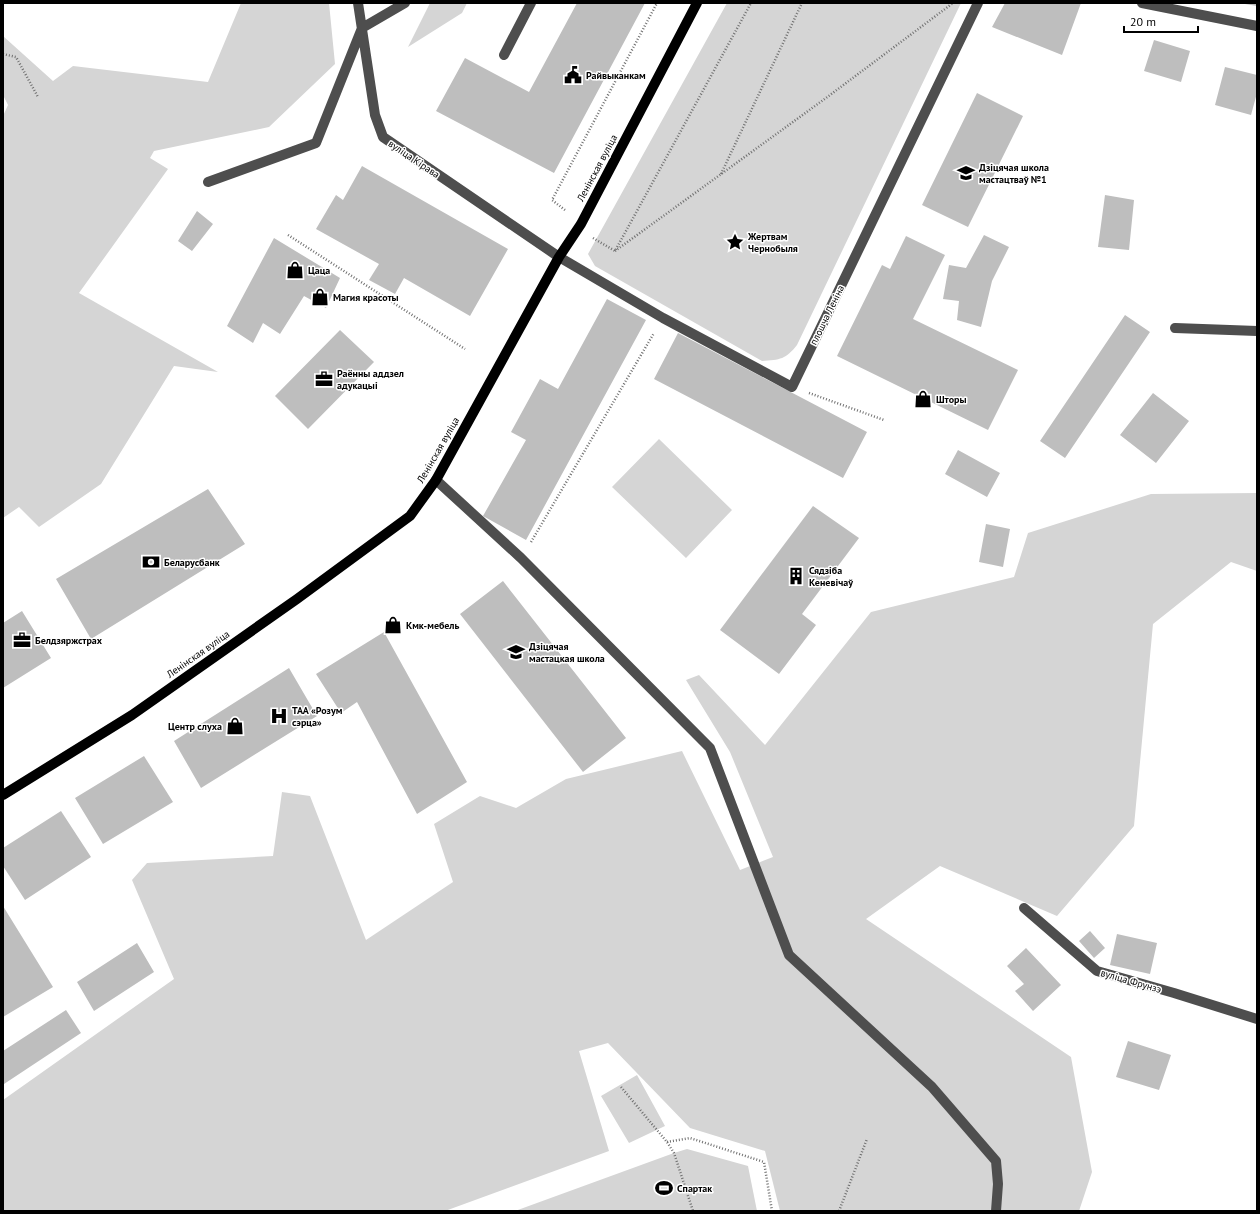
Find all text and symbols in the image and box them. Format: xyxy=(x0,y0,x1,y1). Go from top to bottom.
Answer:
scale bar xyxy=(1124,8,1198,34)
text: 20 m xyxy=(1130,14,1156,29)
public building icon: Райвыканкам xyxy=(563,65,583,85)
place label: Райвыканкам xyxy=(586,69,646,82)
street label: Ленінская вуліца xyxy=(573,132,620,205)
street label: вуліца Кірава xyxy=(386,137,442,181)
place label: Дзіцячая школа мастацтваў №1 xyxy=(979,161,1049,186)
school or university icon: Дзіцячая школа мастацтваў №1 xyxy=(956,163,976,183)
place label: Жертвам Чернобыля xyxy=(747,230,798,255)
place icon: Жертвам Чернобыля xyxy=(725,232,745,252)
shop icon: Цаца xyxy=(285,260,305,280)
place label: Цаца xyxy=(308,264,330,277)
street label: плошча Леніна xyxy=(807,283,847,347)
shop icon: Магия красоты xyxy=(310,287,330,307)
place label: Магия красоты xyxy=(333,291,399,304)
place label: Раённы аддзел адукацыі xyxy=(337,367,404,392)
office icon: Раённы аддзел адукацыі xyxy=(314,369,334,389)
shop icon: Шторы xyxy=(913,389,933,409)
place label: Шторы xyxy=(936,393,967,406)
street label: Ленінская вуліца xyxy=(413,415,462,486)
bank icon: Беларусбанк xyxy=(141,552,161,572)
place label: Беларусбанк xyxy=(164,556,220,569)
place label: Сядзіба Кеневічаў xyxy=(809,564,853,589)
building icon: Сядзіба Кеневічаў xyxy=(786,566,806,586)
shop icon: Кмк-мебель xyxy=(383,615,403,635)
place label: Кмк-мебель xyxy=(406,619,459,632)
street label: Ленінская вуліца xyxy=(163,627,232,681)
office icon: Белдзяржстрах xyxy=(12,630,32,650)
place label: Белдзяржстрах xyxy=(35,634,103,647)
place label: Дзіцячая мастацкая школа xyxy=(529,640,605,665)
school or university icon: Дзіцячая мастацкая школа xyxy=(506,642,526,662)
place label: ТАА «Розум сэрца» xyxy=(292,704,343,729)
hospital icon: ТАА «Розум сэрца» xyxy=(269,706,289,726)
shop icon: Центр слуха xyxy=(225,716,245,736)
place label: Центр слуха xyxy=(168,720,222,733)
street label: вуліца Фрунзэ xyxy=(1099,966,1163,996)
sports icon: Спартак xyxy=(654,1178,674,1198)
place label: Спартак xyxy=(677,1182,712,1195)

